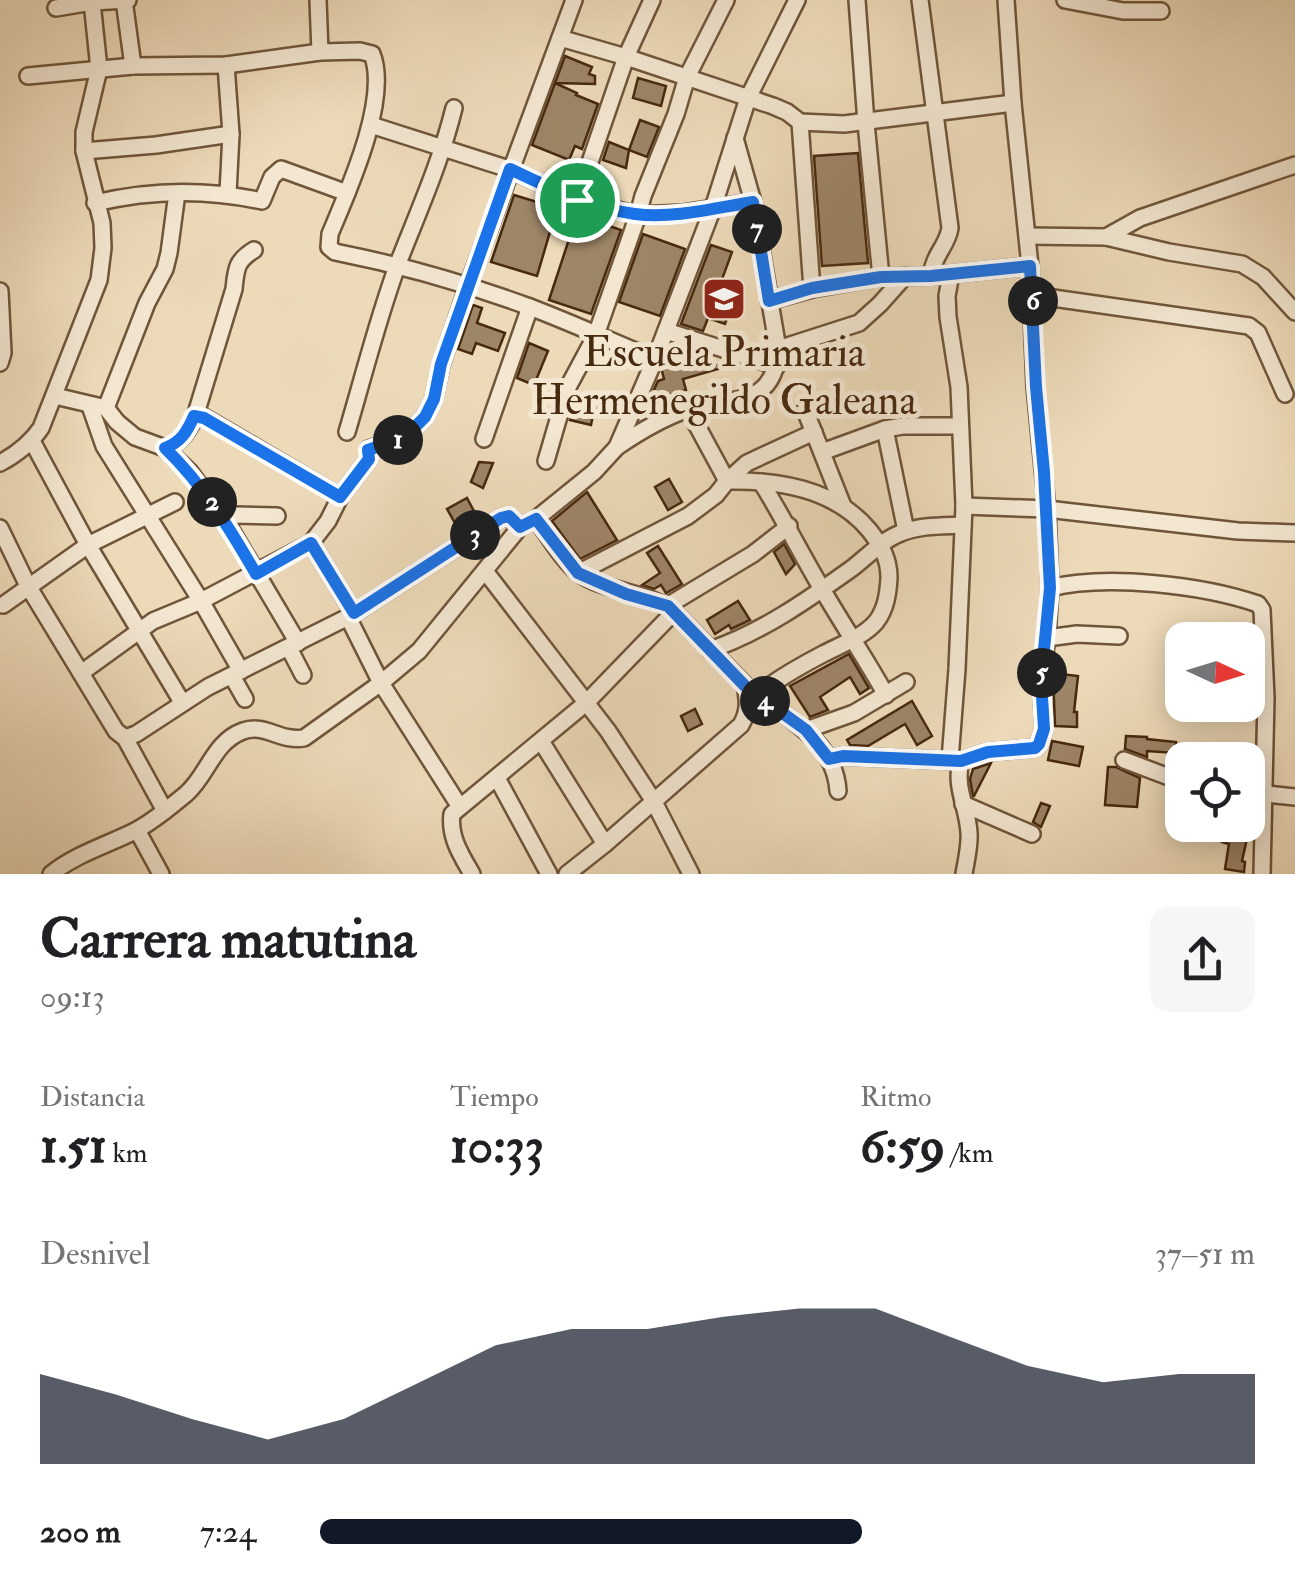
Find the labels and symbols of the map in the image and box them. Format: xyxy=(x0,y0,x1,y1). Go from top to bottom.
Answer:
pin xyxy=(535,158,620,243)
pin: 7 xyxy=(732,204,782,254)
school or university icon: Escuela Primaria Hermenegildo Galeana xyxy=(701,276,747,322)
pin: 6 xyxy=(1008,276,1058,326)
place label: Escuela Primaria Hermenegildo Galeana xyxy=(531,327,917,427)
pin: 1 xyxy=(373,415,423,465)
pin: 2 xyxy=(187,477,237,527)
pin: 3 xyxy=(450,510,500,560)
north arrow xyxy=(1165,622,1265,722)
pin: 5 xyxy=(1017,648,1067,698)
pin: 4 xyxy=(740,676,790,726)

